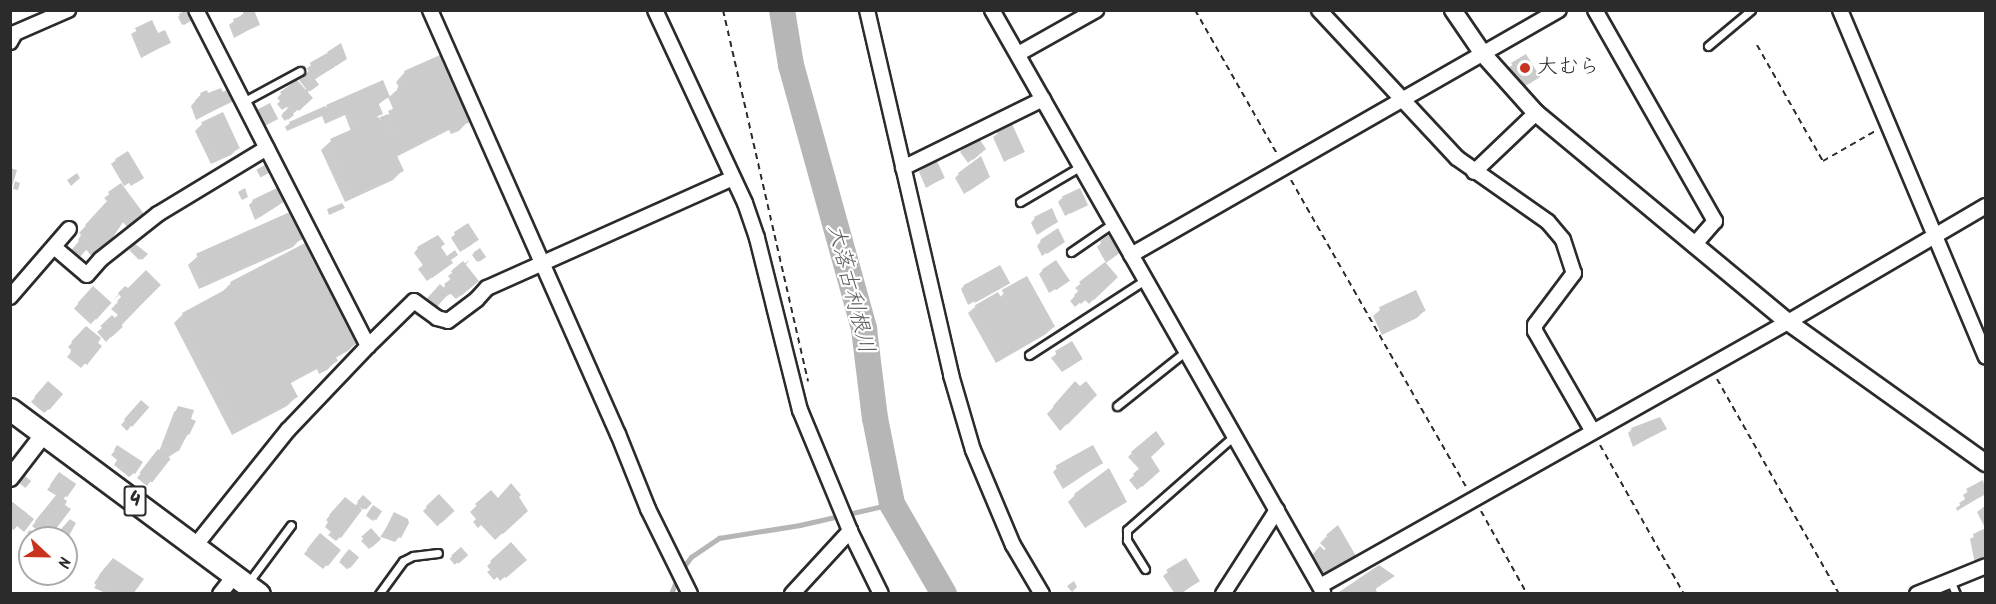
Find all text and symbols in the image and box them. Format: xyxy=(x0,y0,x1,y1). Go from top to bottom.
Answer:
place label: 大むら xyxy=(1537,55,1600,81)
marker: 大むら xyxy=(1518,61,1532,75)
water label: 大落古利根川 xyxy=(821,222,879,356)
road number: 4 xyxy=(123,484,147,518)
north arrow xyxy=(18,526,78,586)
text: N xyxy=(50,553,77,572)

